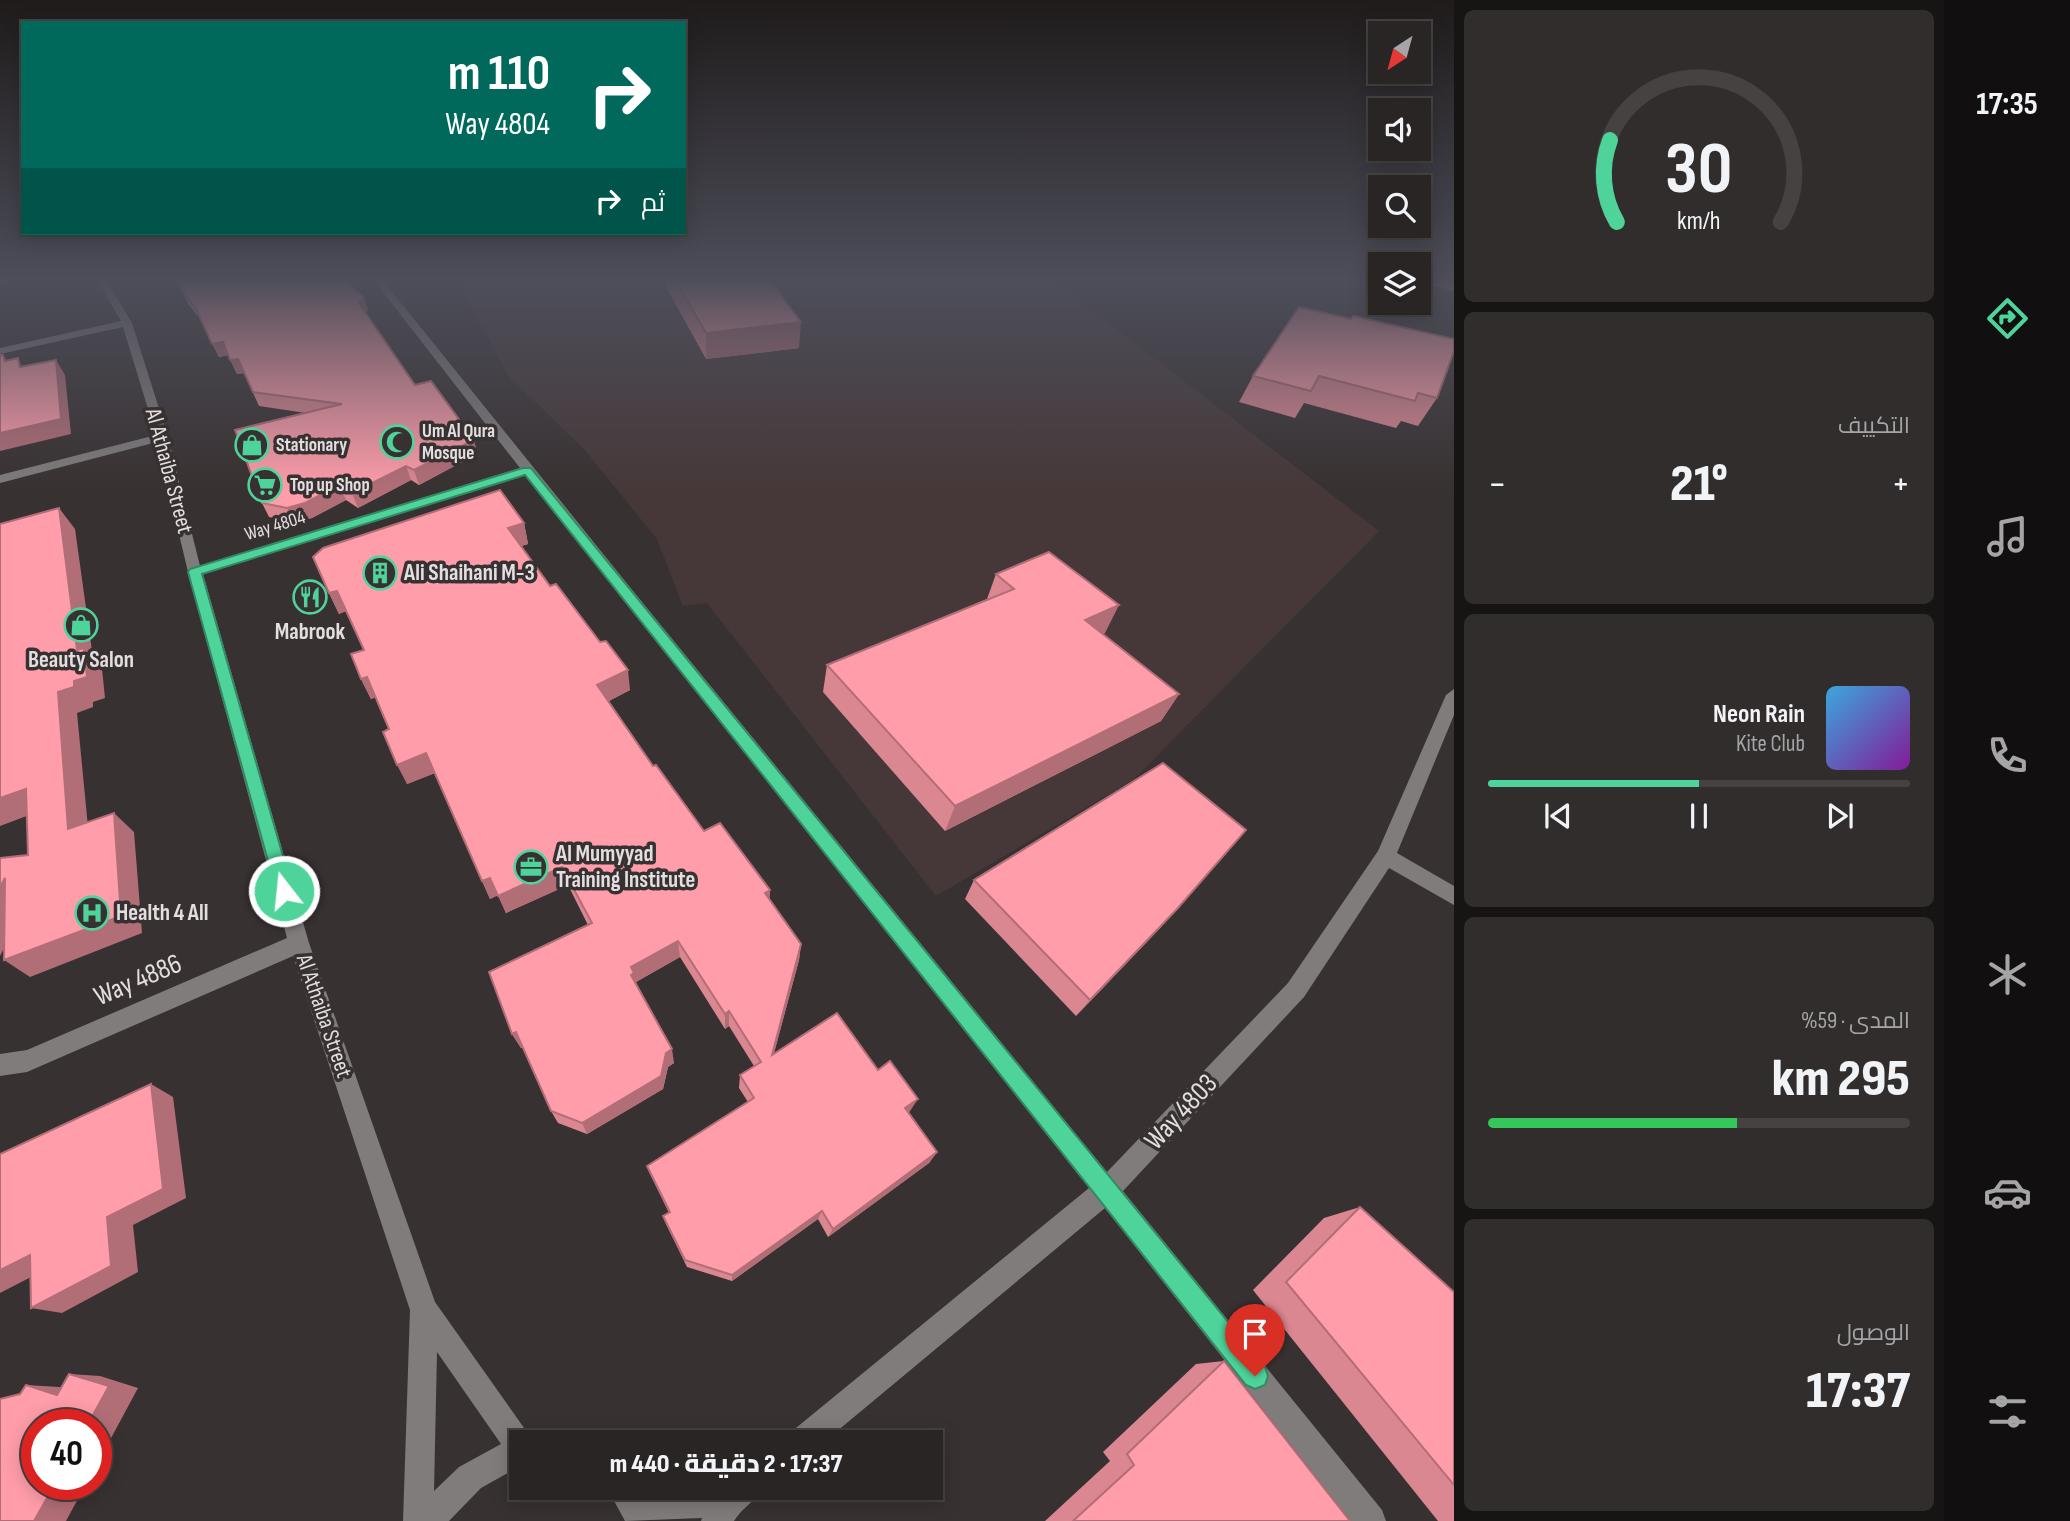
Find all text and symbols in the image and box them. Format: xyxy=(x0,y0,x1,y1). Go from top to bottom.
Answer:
north arrow xyxy=(1368,21,1432,84)
map controls xyxy=(1368,21,1431,315)
text: 110 m xyxy=(448,45,550,104)
icon: right xyxy=(574,49,665,140)
text: 17:35 xyxy=(1976,85,2038,124)
button: sound xyxy=(1368,98,1431,161)
text: Way 4804 xyxy=(445,105,550,144)
text: 30 xyxy=(1665,126,1733,214)
button: search xyxy=(1368,175,1431,238)
icon: right xyxy=(589,182,627,220)
text: ثم xyxy=(641,188,665,219)
text: km/h xyxy=(1677,206,1721,237)
button: layers xyxy=(1368,252,1431,315)
icon: directions xyxy=(1983,294,2032,343)
street label: Al Athaiba Street xyxy=(139,404,199,537)
text: التكييف xyxy=(1838,412,1910,440)
place label: Um Al Qura Mosque xyxy=(422,420,495,465)
mosque icon: Um Al Qura Mosque xyxy=(378,423,416,461)
shop icon: Stationary xyxy=(233,426,271,464)
place label: Stationary xyxy=(276,434,347,457)
text: 21° xyxy=(1670,453,1728,516)
text: − xyxy=(1488,462,1507,507)
text: + xyxy=(1891,462,1910,507)
supermarket icon: Top up Shop xyxy=(246,466,284,504)
place label: Top up Shop xyxy=(290,474,370,497)
street label: Way 4804 xyxy=(242,506,308,546)
icon: music xyxy=(1983,512,2032,561)
building icon: Ali Shaihani M-3 xyxy=(361,554,399,592)
place label: Ali Shaihani M-3 xyxy=(403,559,535,587)
restaurant icon: Mabrook xyxy=(291,578,329,616)
shop icon: Beauty Salon xyxy=(62,606,100,644)
place label: Mabrook xyxy=(275,618,346,646)
place label: Beauty Salon xyxy=(28,646,134,674)
text: Neon Rain xyxy=(1713,699,1805,730)
text: Kite Club xyxy=(1736,730,1805,758)
icon: phone xyxy=(1983,731,2032,780)
icon: previous xyxy=(1539,797,1577,835)
icon: pause xyxy=(1680,797,1718,835)
icon: next xyxy=(1821,797,1859,835)
place label: Al Mumyyad Training Institute xyxy=(555,840,695,894)
office icon: Al Mumyyad Training Institute xyxy=(512,848,550,886)
position arrow xyxy=(247,854,321,928)
hospital icon: Health 4 All xyxy=(73,894,111,932)
place label: Health 4 All xyxy=(116,899,208,927)
street label: Way 4886 xyxy=(89,947,187,1013)
street label: Al Athaiba Street xyxy=(290,950,358,1081)
icon: climate xyxy=(1983,950,2032,999)
text: المدى · 59% xyxy=(1801,1007,1910,1035)
text: 295 km xyxy=(1772,1048,1910,1111)
street label: Way 4803 xyxy=(1138,1067,1224,1157)
icon: car xyxy=(1983,1168,2032,1217)
pin xyxy=(1225,1304,1285,1376)
icon: arrive xyxy=(1236,1315,1274,1353)
text: الوصول xyxy=(1837,1319,1910,1347)
text: 17:37 xyxy=(1806,1360,1910,1423)
icon: filters xyxy=(1983,1387,2032,1436)
speed limit sign: 40 xyxy=(21,1409,112,1500)
text: 17:37 · 2 دقيقة · 440 m xyxy=(610,1449,842,1480)

